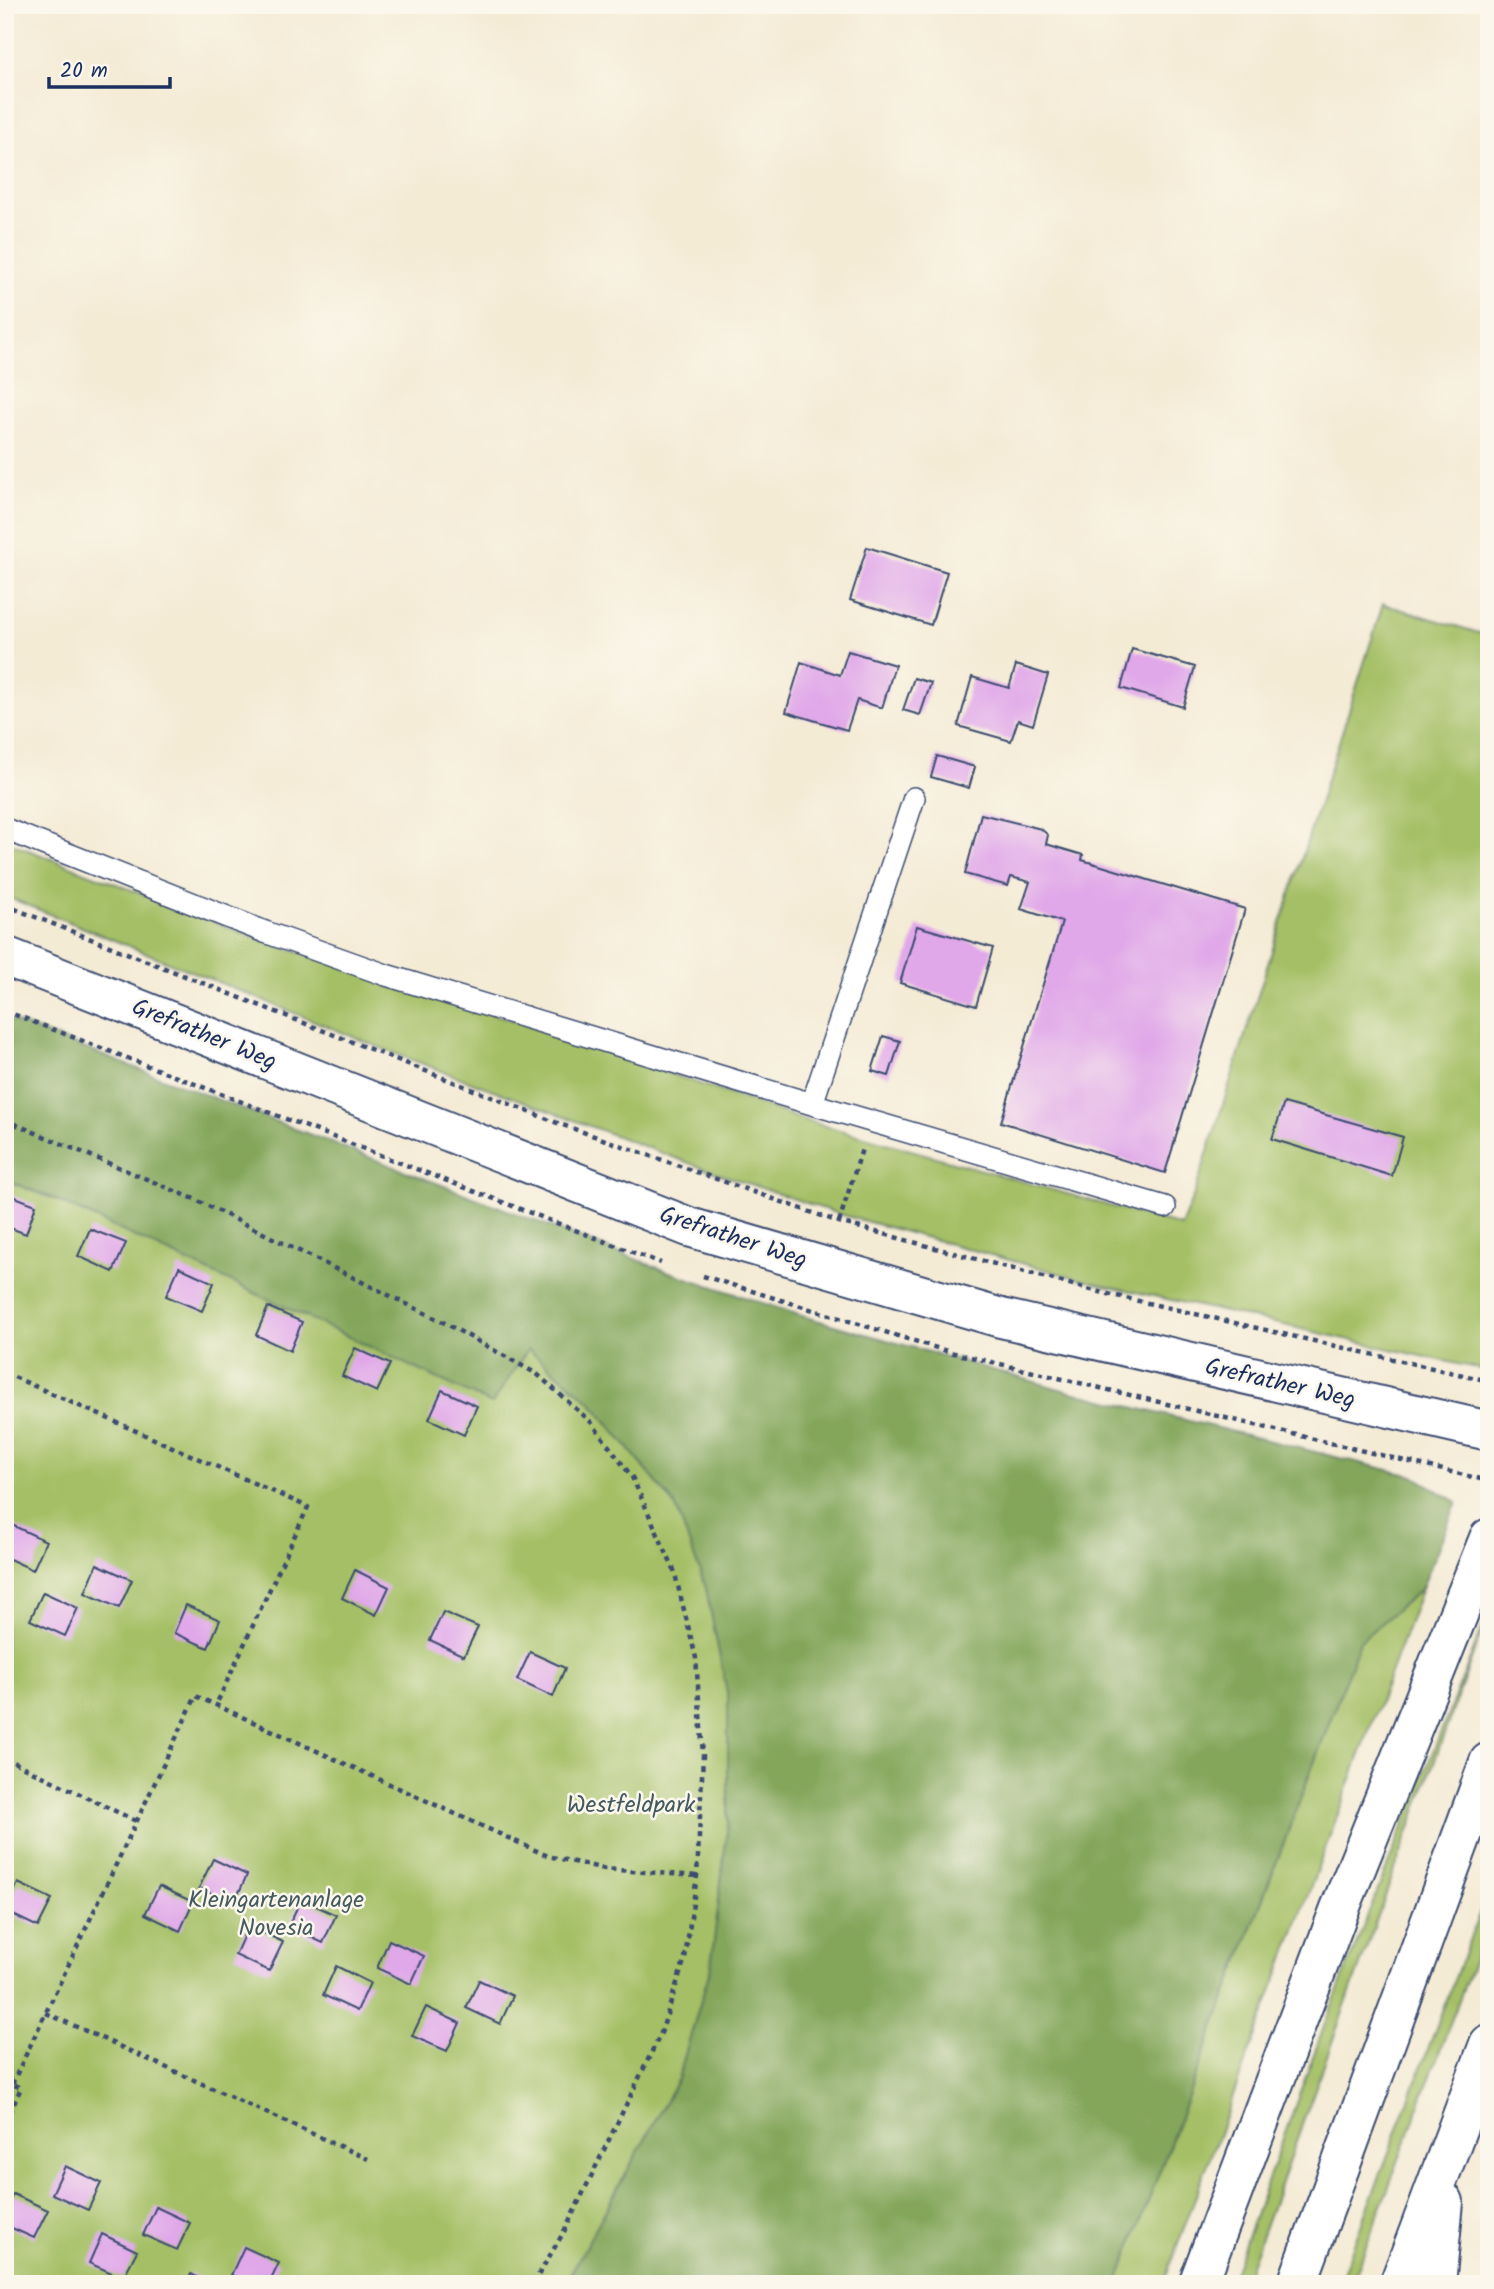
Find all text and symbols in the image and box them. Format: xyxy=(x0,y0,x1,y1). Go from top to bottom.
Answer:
scale bar xyxy=(49,46,170,90)
text: 20 m xyxy=(60,55,108,88)
street label: Grefrather Weg xyxy=(126,988,282,1082)
street label: Grefrather Weg xyxy=(654,1196,812,1280)
street label: Grefrather Weg xyxy=(1201,1348,1359,1420)
park label: Westfeldpark xyxy=(567,1786,696,1825)
park label: Kleingartenanlage Novesia xyxy=(188,1881,364,1948)

